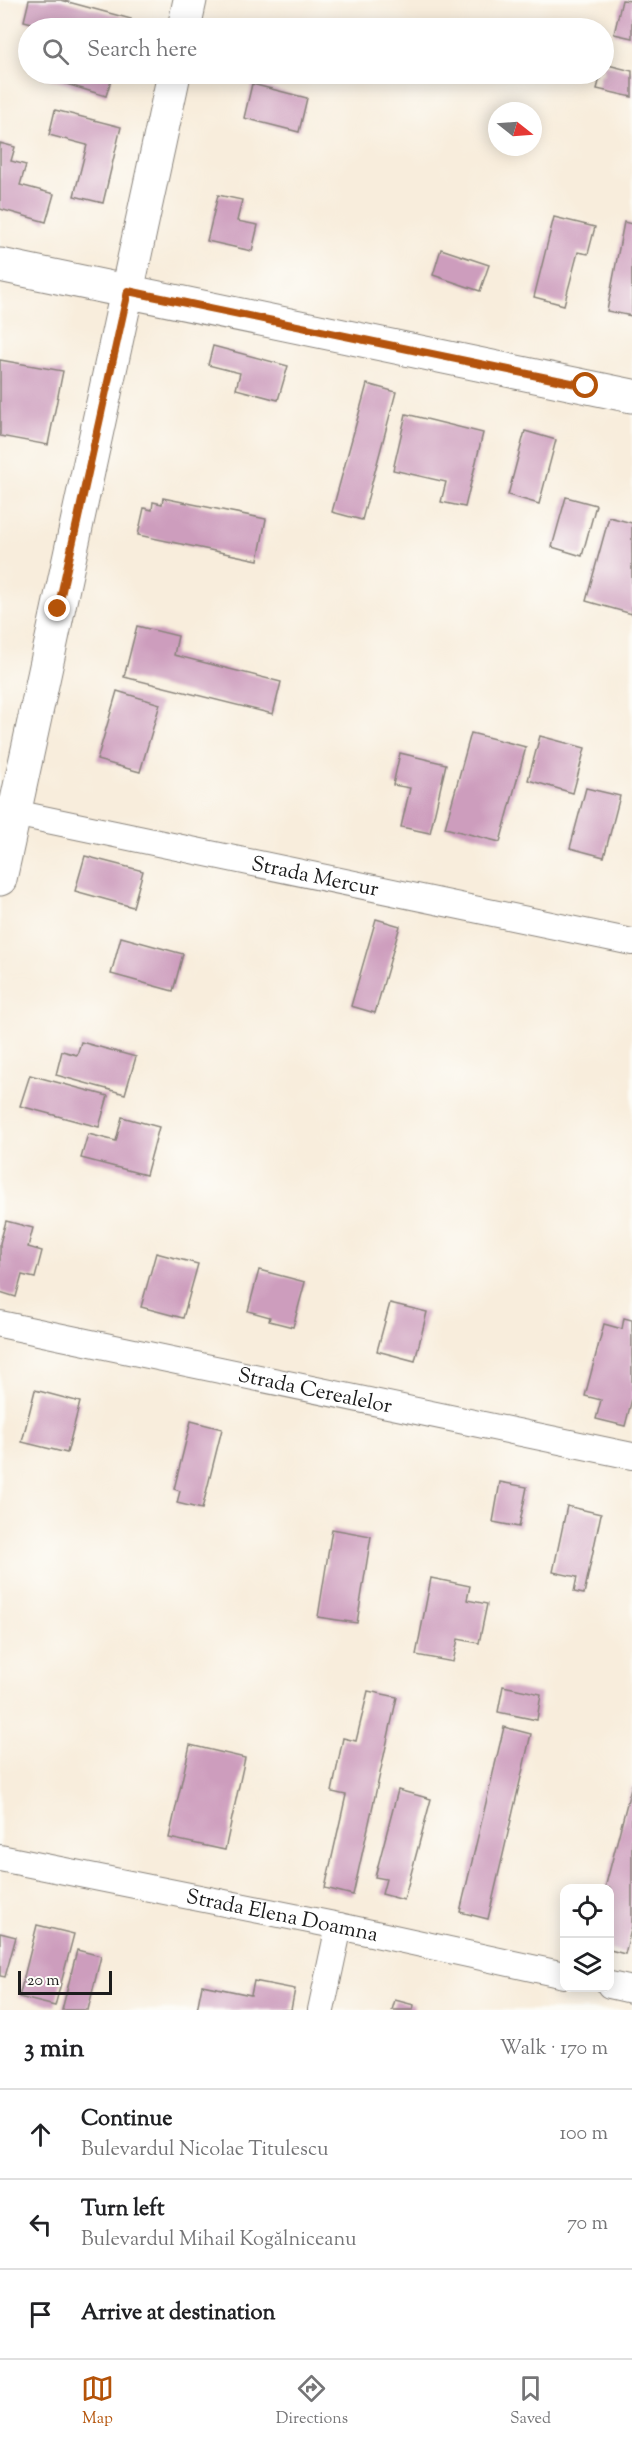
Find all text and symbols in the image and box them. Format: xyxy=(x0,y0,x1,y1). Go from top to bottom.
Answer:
search box xyxy=(18,18,614,84)
icon: search xyxy=(39,35,72,68)
text: Search here xyxy=(87,35,197,67)
north arrow xyxy=(488,102,542,156)
route start xyxy=(572,372,598,398)
route end xyxy=(44,595,70,621)
street label: Strada Mercur xyxy=(249,850,381,906)
street label: Strada Cerealelor xyxy=(235,1361,395,1423)
street label: Strada Elena Doamna xyxy=(183,1883,381,1951)
map controls xyxy=(560,1884,614,1992)
button: locate xyxy=(560,1884,614,1938)
button: layers xyxy=(560,1938,614,1992)
scale bar xyxy=(18,1968,112,1996)
text: 20 m xyxy=(27,1970,60,1993)
text: 3 min xyxy=(24,2031,84,2068)
text: Walk · 170 m xyxy=(500,2035,608,2064)
text: Continue xyxy=(81,2104,172,2136)
icon: ahead xyxy=(24,2118,57,2151)
text: 100 m xyxy=(559,2120,608,2149)
text: Bulevardul Nicolae Titulescu xyxy=(81,2136,328,2165)
text: Turn left xyxy=(81,2194,164,2226)
icon: left xyxy=(24,2208,57,2241)
text: 70 m xyxy=(567,2210,608,2239)
text: Bulevardul Mihail Kogălniceanu xyxy=(81,2226,357,2255)
icon: arrive xyxy=(24,2298,57,2331)
text: Arrive at destination xyxy=(81,2298,276,2330)
tab: Map xyxy=(81,2372,114,2431)
tab: Directions xyxy=(276,2372,348,2431)
tab: Saved xyxy=(510,2372,551,2431)

